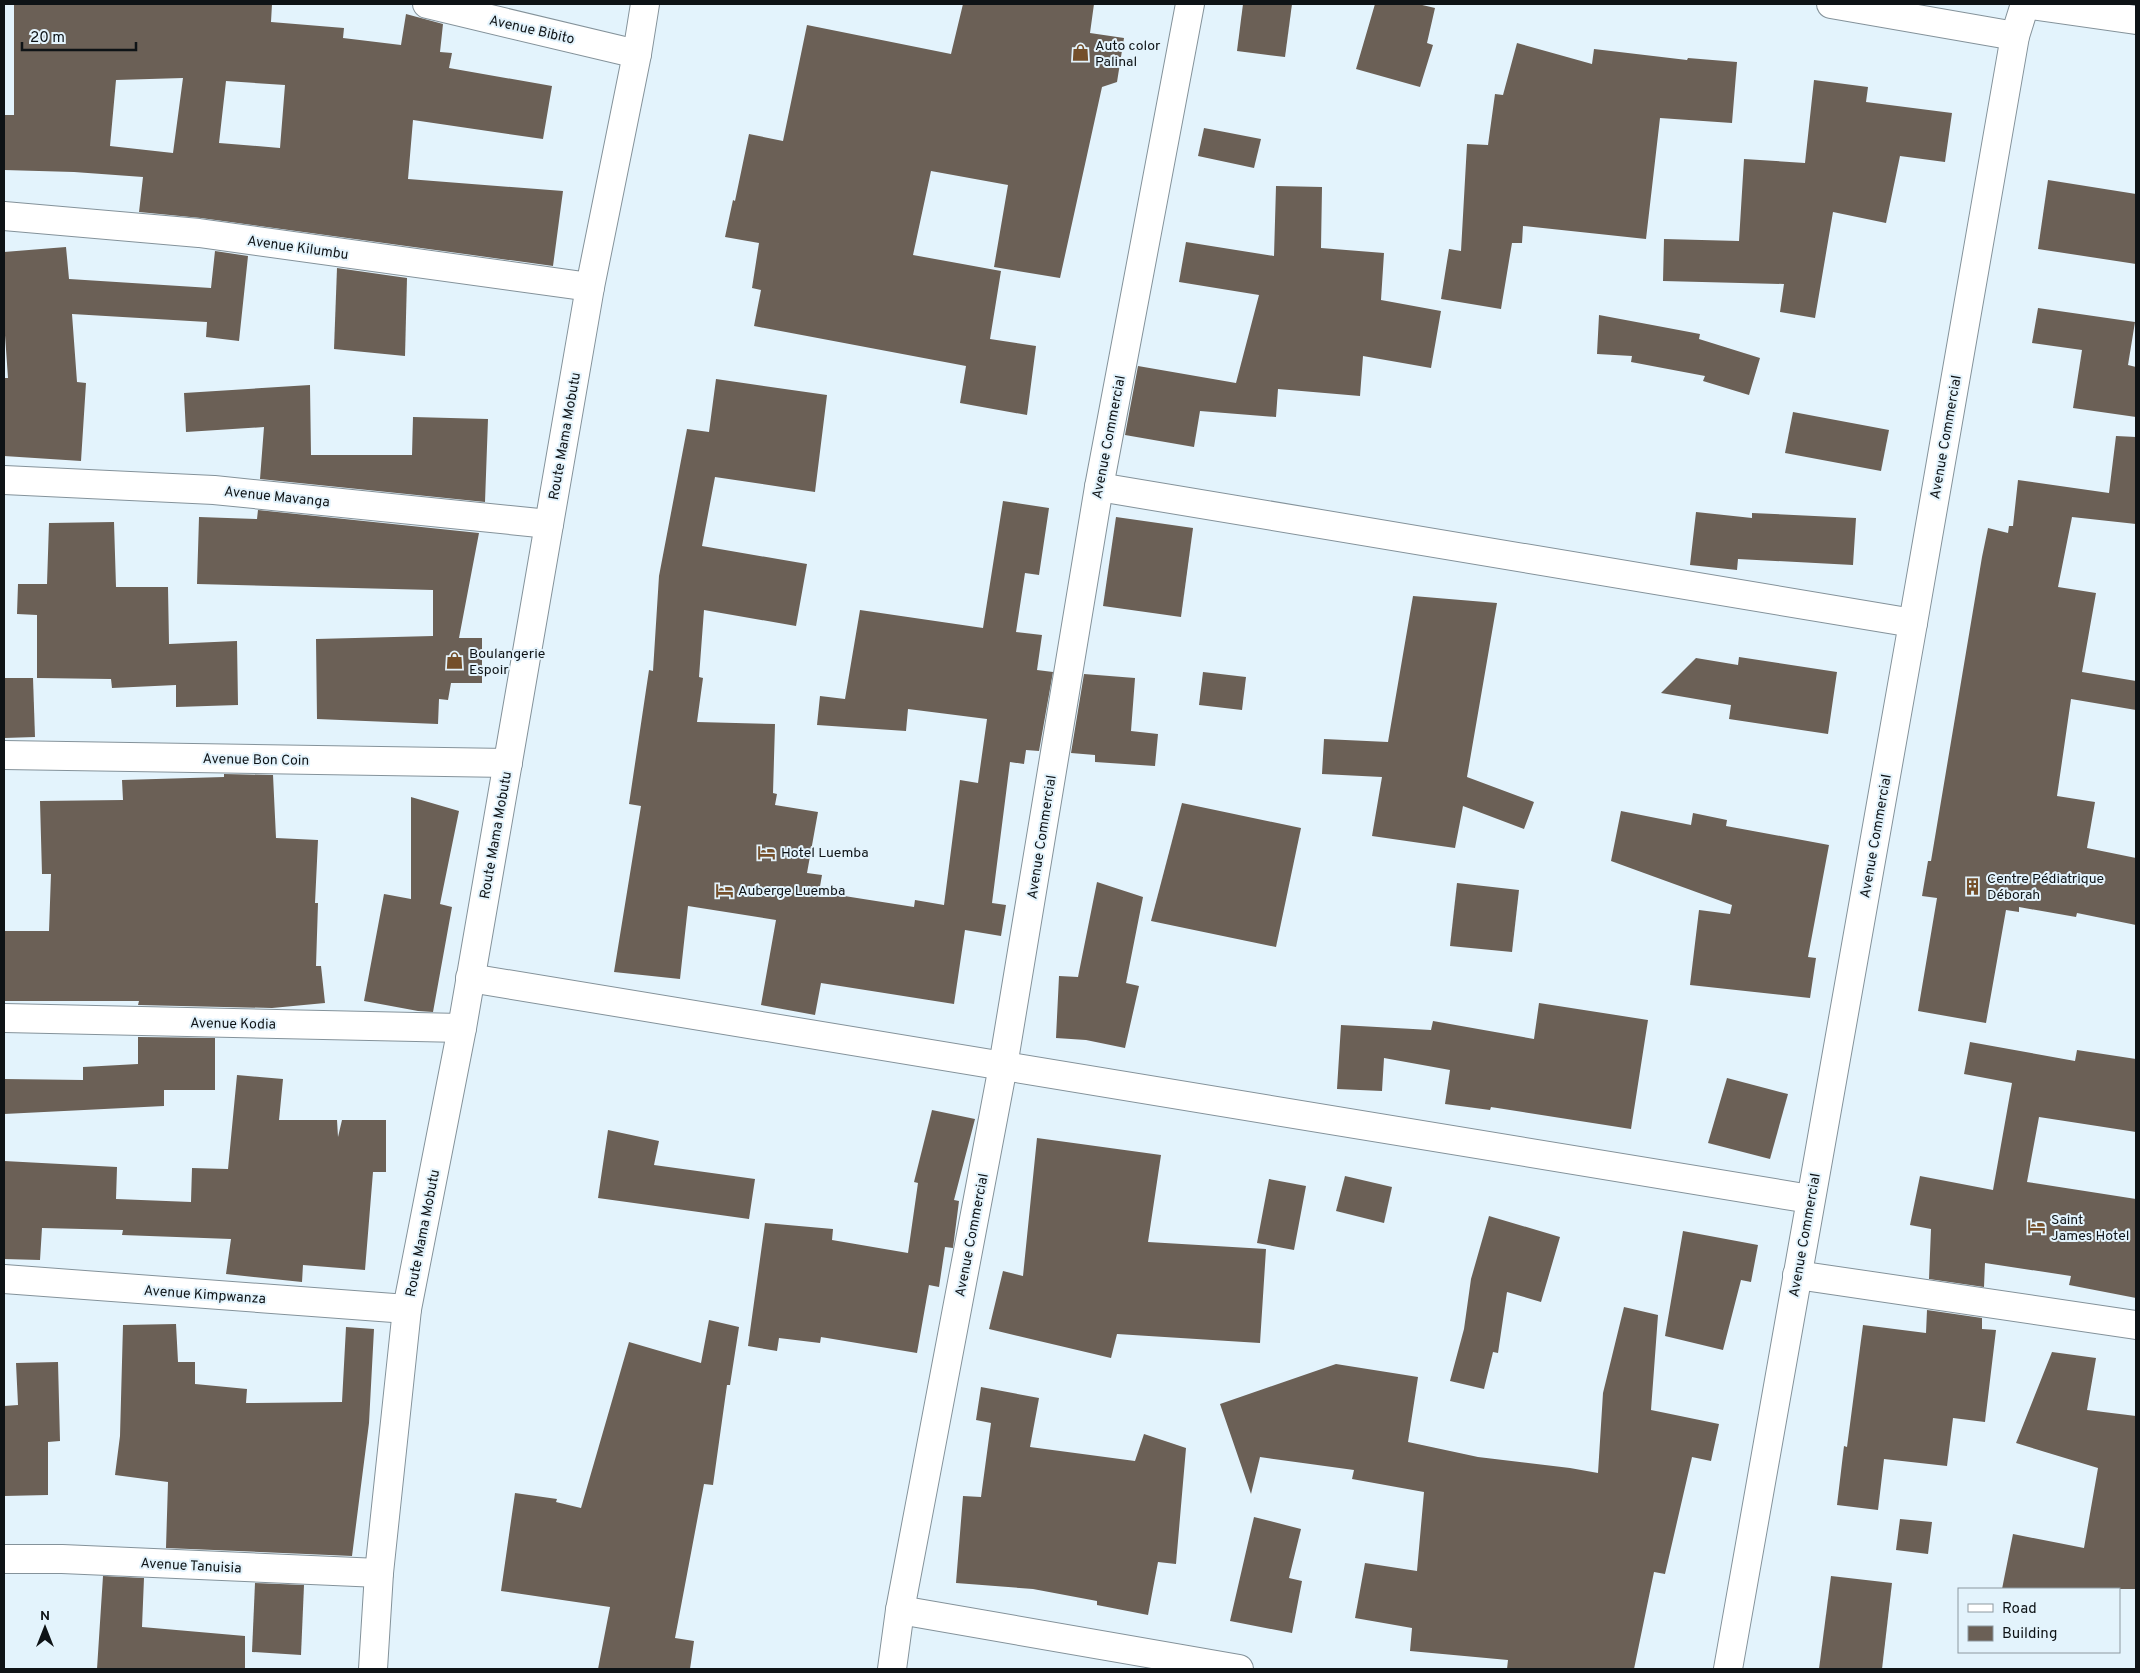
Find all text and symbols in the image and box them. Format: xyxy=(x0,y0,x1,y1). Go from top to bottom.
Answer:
street label: Avenue Bibito xyxy=(487,12,576,49)
scale bar xyxy=(22,20,136,52)
text: 20 m xyxy=(30,29,65,48)
place label: Auto color Palinal xyxy=(1095,38,1161,71)
shop icon: Auto color Palinal xyxy=(1071,43,1091,63)
street label: Avenue Kilumbu xyxy=(246,233,350,264)
street label: Route Mama Mobutu xyxy=(546,371,585,501)
street label: Avenue Commercial xyxy=(1089,374,1130,500)
street label: Avenue Commercial xyxy=(1927,374,1966,501)
street label: Avenue Mavanga xyxy=(223,483,331,511)
place label: Boulangerie Espoir xyxy=(469,646,545,679)
shop icon: Boulangerie Espoir xyxy=(445,651,465,671)
street label: Avenue Bon Coin xyxy=(202,751,309,770)
street label: Route Mama Mobutu xyxy=(477,770,516,900)
street label: Avenue Commercial xyxy=(1857,773,1896,900)
street label: Avenue Commercial xyxy=(1024,774,1061,901)
hotel icon: Hotel Luemba xyxy=(757,842,777,862)
place label: Hotel Luemba xyxy=(781,845,869,862)
place label: Centre Pédiatrique Déborah xyxy=(1987,871,2104,904)
building icon: Centre Pédiatrique Déborah xyxy=(1963,876,1983,896)
hotel icon: Auberge Luemba xyxy=(714,880,734,900)
place label: Auberge Luemba xyxy=(738,883,845,900)
street label: Avenue Kodia xyxy=(190,1015,276,1034)
street label: Route Mama Mobutu xyxy=(403,1168,444,1298)
street label: Avenue Commercial xyxy=(952,1172,993,1298)
street label: Avenue Commercial xyxy=(1786,1172,1825,1299)
place label: Saint James Hotel xyxy=(2051,1212,2129,1245)
hotel icon: Saint James Hotel xyxy=(2027,1217,2047,1237)
street label: Avenue Kimpwanza xyxy=(143,1283,267,1308)
street label: Avenue Tanuisia xyxy=(140,1555,242,1578)
legend xyxy=(1958,1588,2120,1653)
text: Road xyxy=(2002,1600,2037,1619)
north arrow xyxy=(20,1603,70,1653)
text: N xyxy=(40,1608,50,1625)
text: Building xyxy=(2002,1625,2057,1644)

